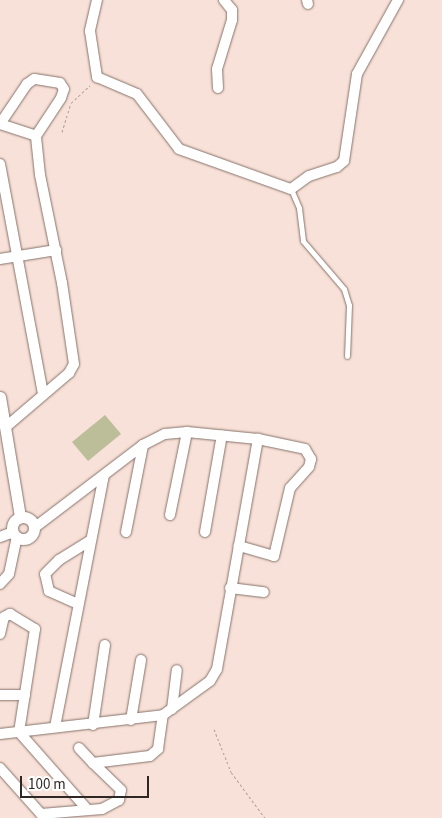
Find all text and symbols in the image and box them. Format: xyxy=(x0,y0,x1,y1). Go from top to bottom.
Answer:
scale bar xyxy=(22,766,151,798)
text: 100 m xyxy=(28,774,66,795)

